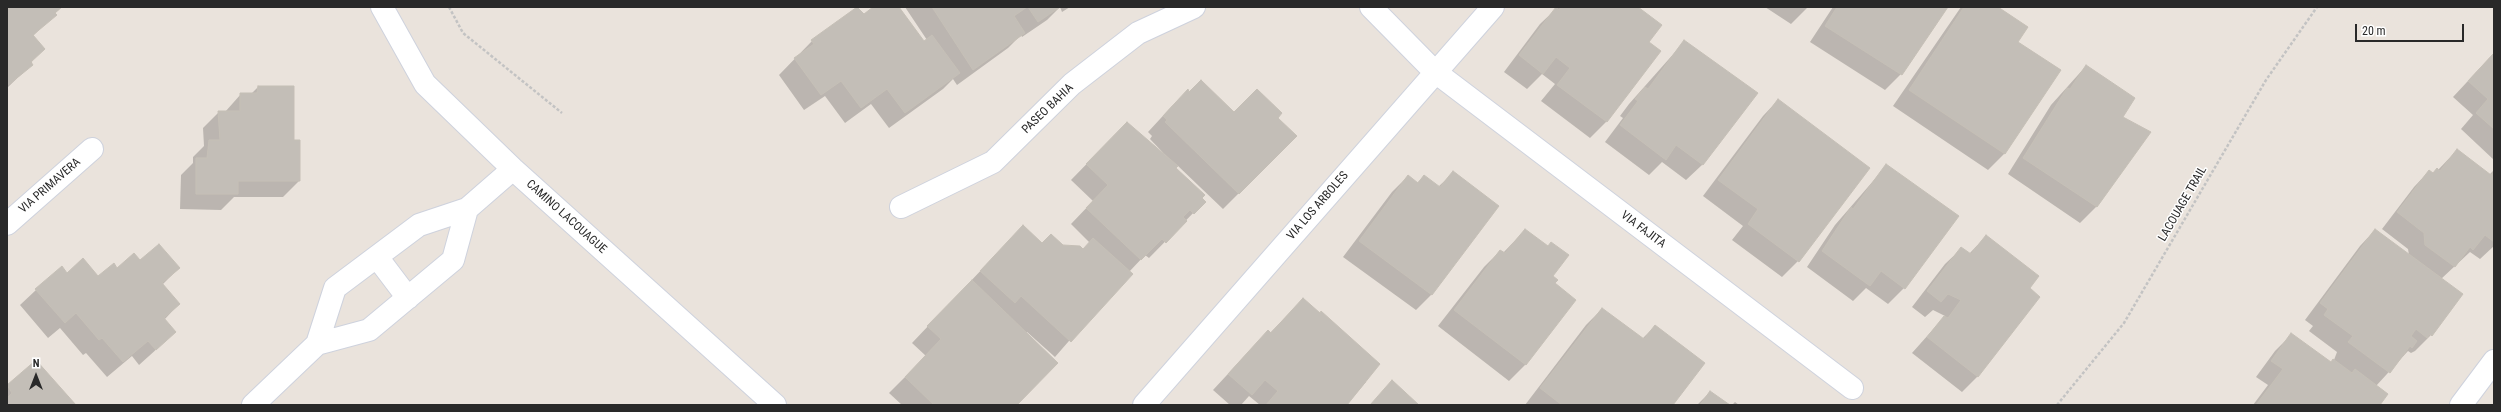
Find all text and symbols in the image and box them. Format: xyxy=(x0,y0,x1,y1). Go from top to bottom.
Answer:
scale bar xyxy=(2357,16,2466,42)
text: 20 m xyxy=(2362,24,2386,38)
street label: PASEO BAHIA xyxy=(1019,81,1077,137)
street label: VIA PRIMAVERA xyxy=(16,155,84,217)
street label: LACOUAGE TRAIL xyxy=(2156,164,2210,244)
street label: VIA LOS ARBOLES xyxy=(1284,169,1352,243)
street label: CAMINO LACOUAGUE xyxy=(523,177,609,257)
street label: VIA FAJITA xyxy=(1618,208,1668,252)
north arrow xyxy=(16,356,56,396)
text: N xyxy=(33,357,39,370)

